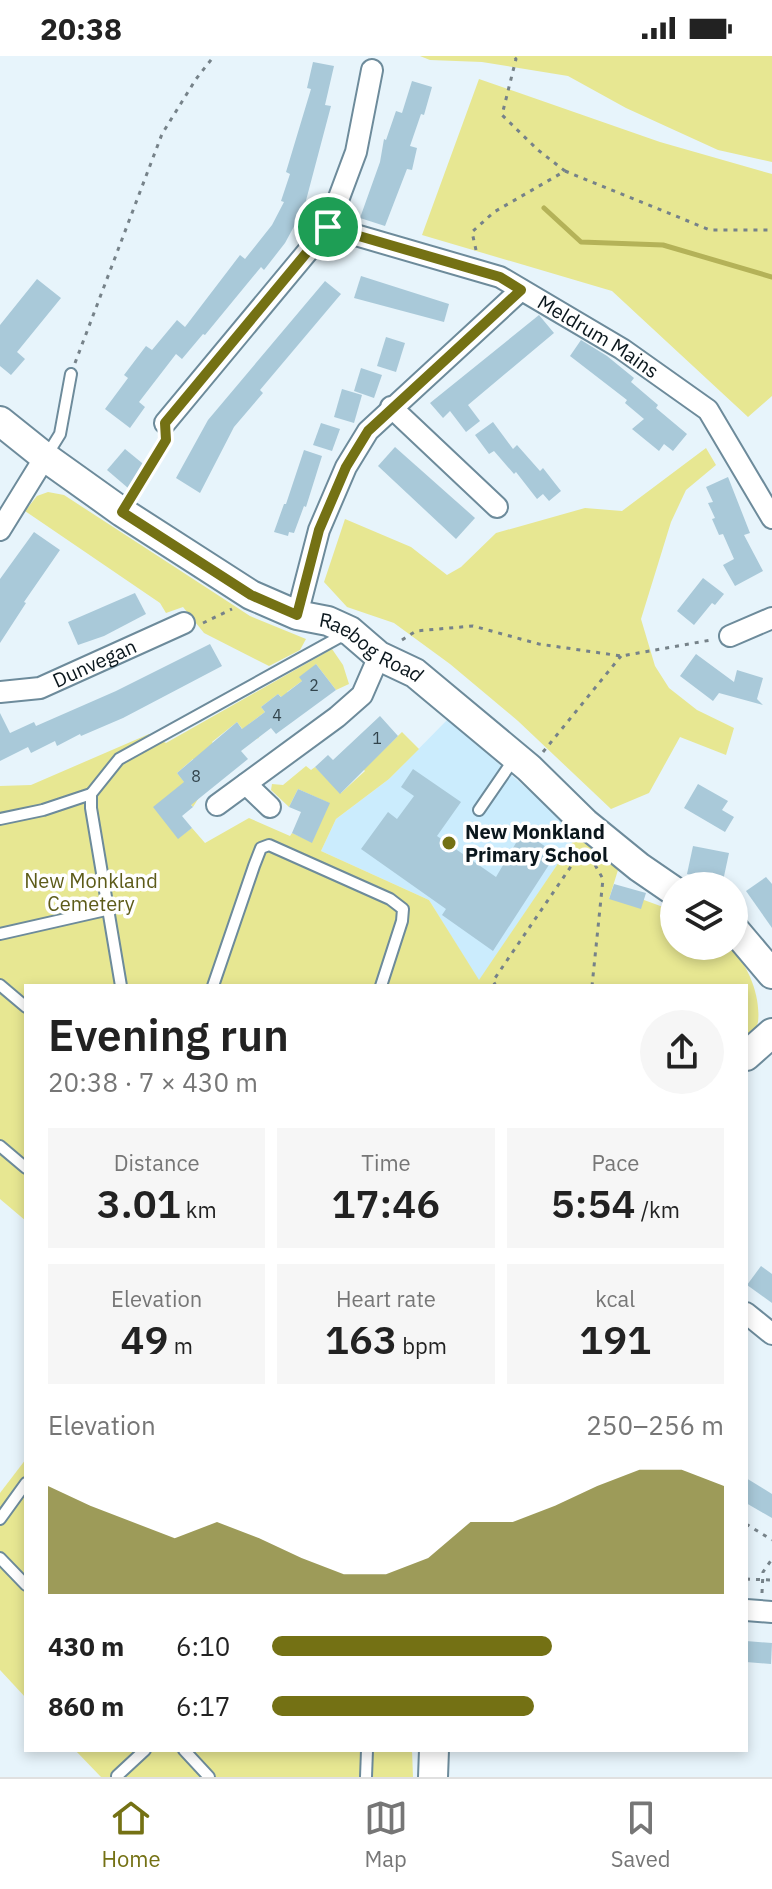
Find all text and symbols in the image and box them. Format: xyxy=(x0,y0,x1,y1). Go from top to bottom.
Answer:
text: 20:38 xyxy=(40,9,122,48)
pin xyxy=(294,193,362,261)
icon: arrive xyxy=(306,205,350,249)
street label: Meldrum Mains xyxy=(533,288,665,384)
street label: Raebog Road xyxy=(317,606,430,688)
street label: Dunvegan xyxy=(48,632,141,694)
house number: 2 xyxy=(309,675,319,695)
house number: 4 xyxy=(272,705,282,725)
house number: 1 xyxy=(372,728,382,748)
house number: 8 xyxy=(191,766,201,786)
place label: New Monkland Primary School xyxy=(465,818,608,868)
marker: New Monkland Primary School xyxy=(440,834,458,852)
park label: New Monkland Cemetery xyxy=(24,867,158,917)
map controls xyxy=(660,872,748,960)
button: layers xyxy=(660,872,748,960)
text: Evening run xyxy=(48,1006,289,1063)
button: share xyxy=(640,1010,724,1094)
text: 20:38 · 7 × 430 m xyxy=(48,1065,258,1099)
text: Distance xyxy=(114,1148,200,1177)
text: Time xyxy=(361,1148,411,1177)
text: Pace xyxy=(591,1148,639,1177)
text: 3.01 xyxy=(97,1177,181,1229)
text: 17:46 xyxy=(332,1177,440,1229)
text: 5:54 xyxy=(551,1177,635,1229)
text: km xyxy=(181,1195,217,1224)
text: /km xyxy=(635,1195,680,1224)
text: Elevation xyxy=(111,1284,202,1313)
text: Heart rate xyxy=(336,1284,436,1313)
text: kcal xyxy=(595,1284,635,1313)
text: 49 xyxy=(120,1313,168,1365)
text: 163 xyxy=(325,1313,397,1365)
text: 191 xyxy=(579,1313,651,1365)
text: m xyxy=(168,1331,193,1360)
text: bpm xyxy=(397,1331,447,1360)
text: Elevation xyxy=(48,1408,156,1442)
text: 250–256 m xyxy=(586,1408,724,1442)
text: 430 m xyxy=(48,1629,124,1663)
text: 6:10 xyxy=(176,1629,230,1663)
text: 860 m xyxy=(48,1689,124,1723)
text: 6:17 xyxy=(176,1689,230,1723)
tab: Home xyxy=(101,1796,161,1873)
tab: Map xyxy=(364,1796,408,1873)
tab: Saved xyxy=(611,1796,670,1873)

